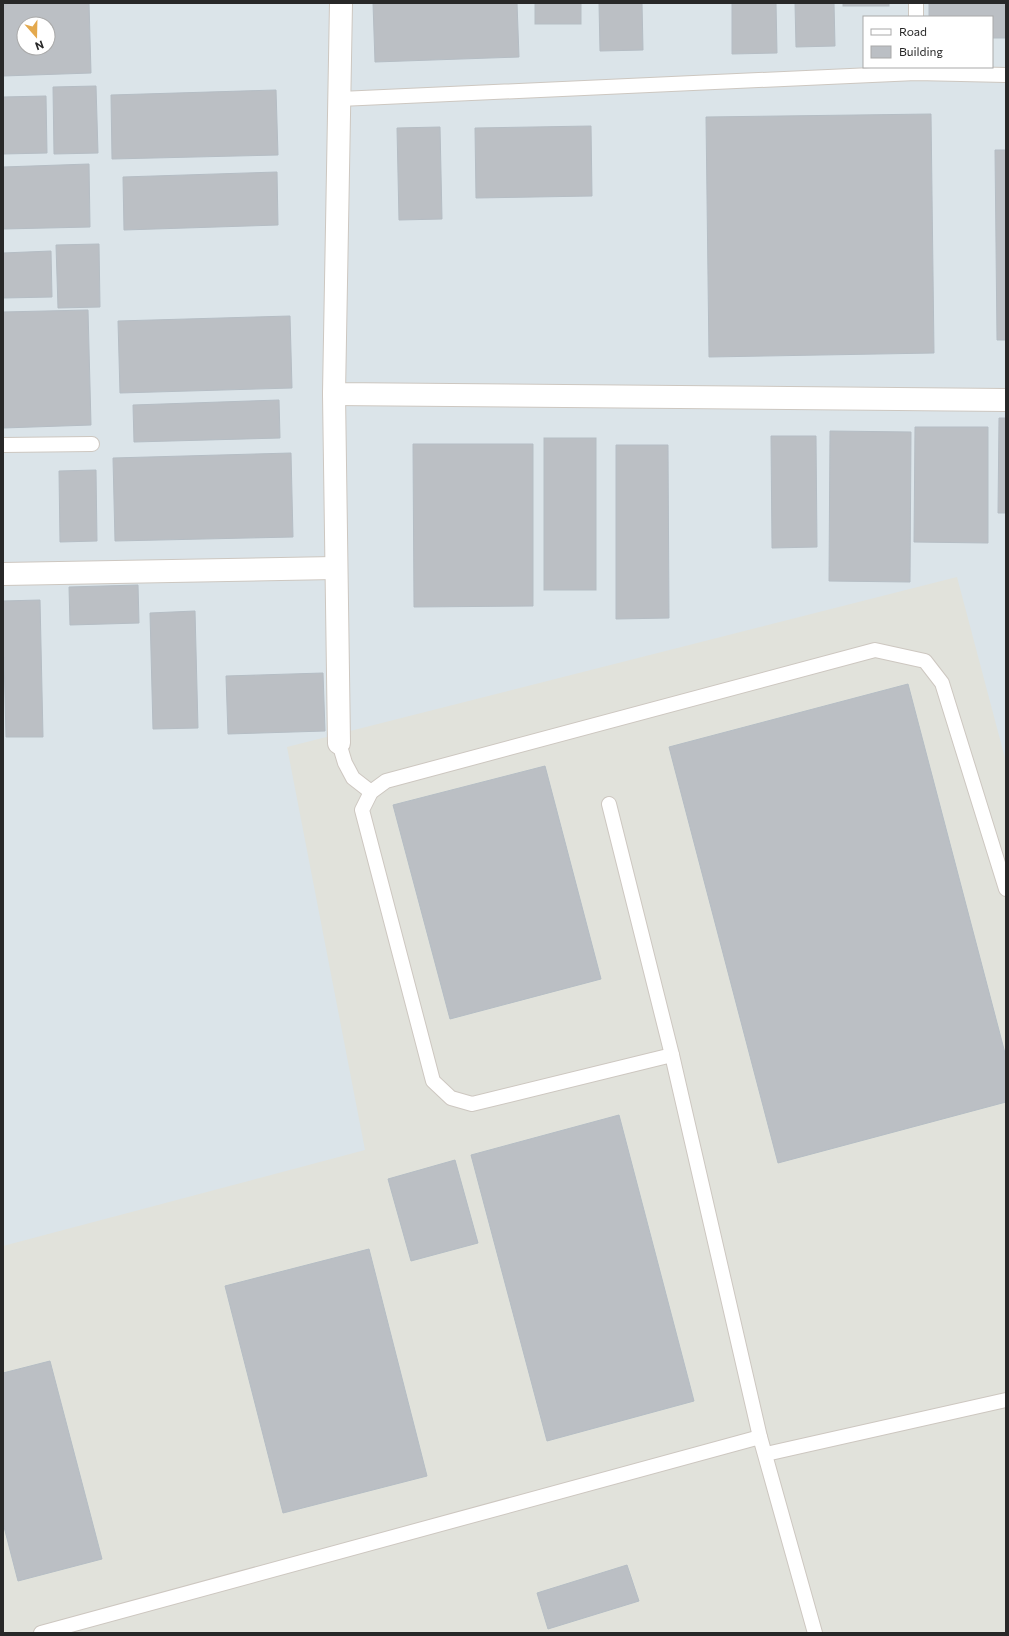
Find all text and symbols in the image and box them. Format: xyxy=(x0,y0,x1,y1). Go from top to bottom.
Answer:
north arrow xyxy=(16,16,56,56)
legend xyxy=(863,16,993,68)
text: Road xyxy=(899,24,927,38)
text: N xyxy=(33,38,46,53)
text: Building xyxy=(899,44,943,58)

